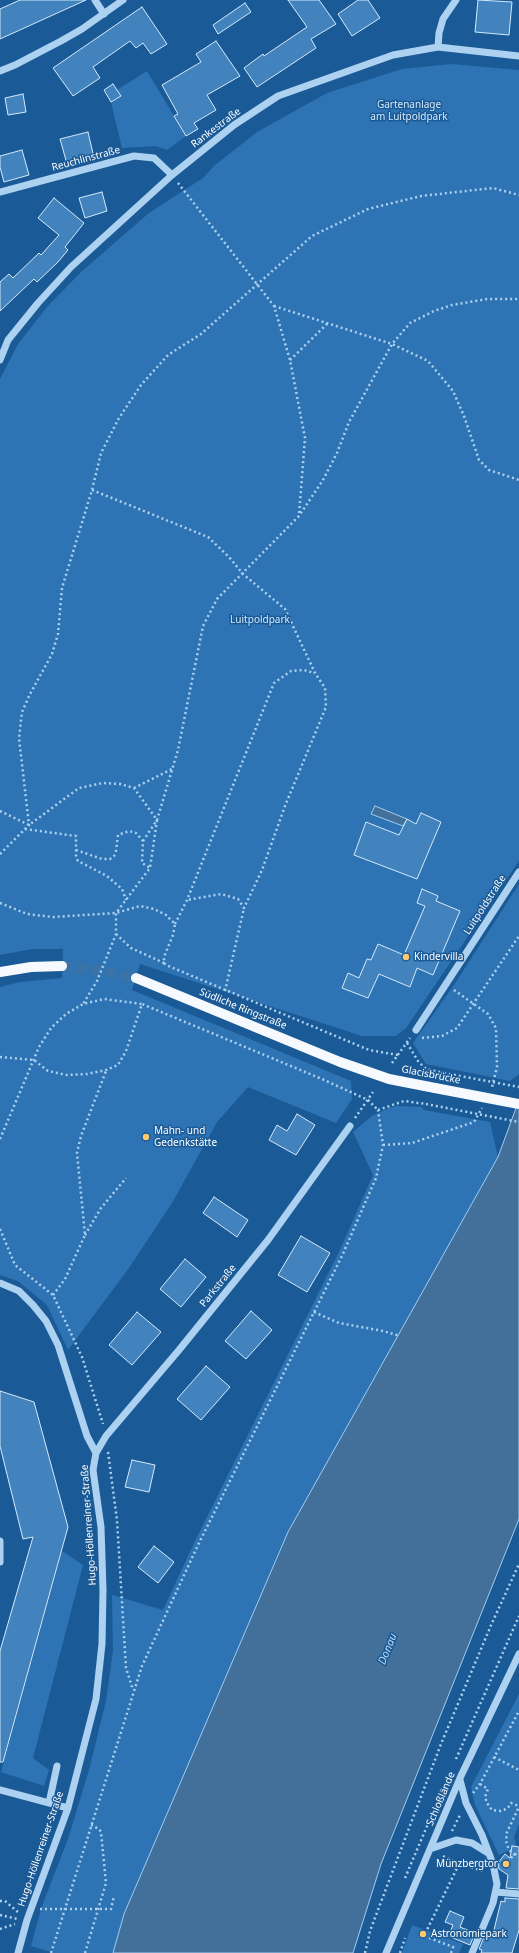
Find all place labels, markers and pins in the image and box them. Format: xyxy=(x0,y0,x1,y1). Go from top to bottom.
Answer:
place label: Kindervilla xyxy=(414,951,463,963)
marker: Kindervilla xyxy=(401,952,411,962)
place label: Mahn- und Gedenkstätte xyxy=(154,1125,217,1148)
marker: Mahn- und Gedenkstätte xyxy=(141,1132,151,1142)
place label: Münzbergtor xyxy=(436,1858,498,1870)
marker: Münzbergtor xyxy=(501,1859,511,1869)
place label: Astronomiepark xyxy=(431,1928,507,1940)
marker: Astronomiepark xyxy=(418,1929,428,1939)

